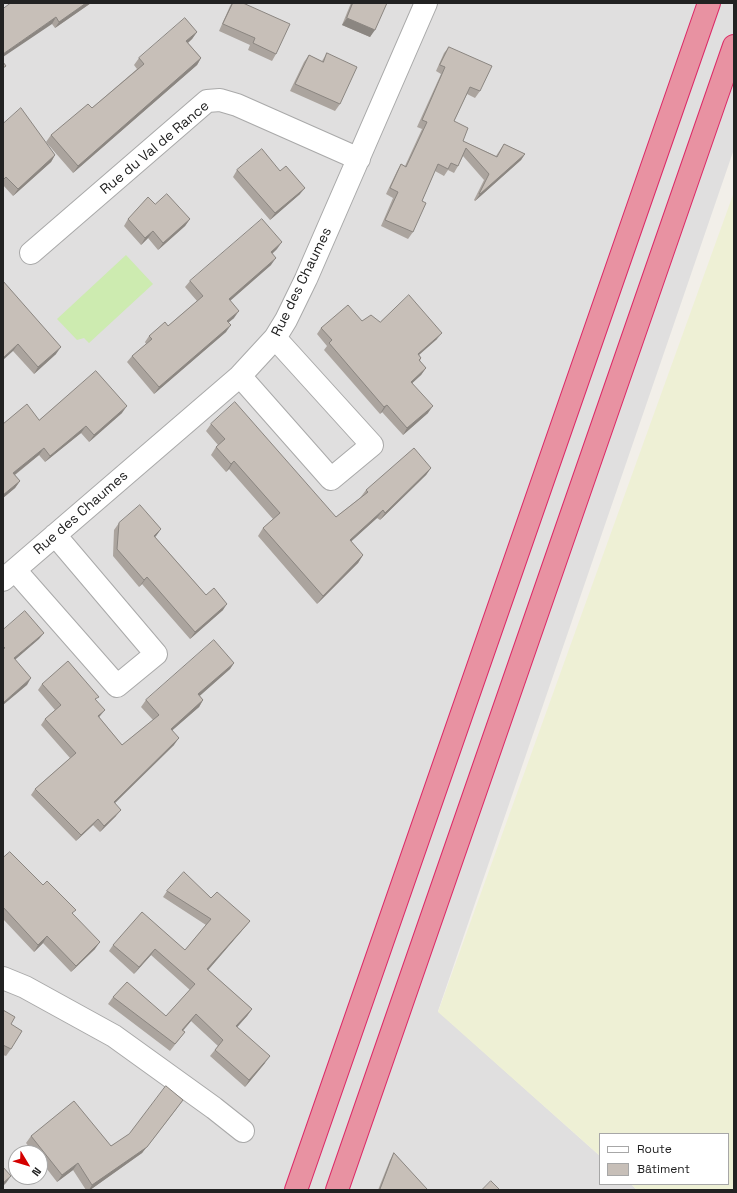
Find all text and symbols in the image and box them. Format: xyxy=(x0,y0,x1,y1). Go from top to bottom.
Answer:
street label: Rue du Val de Rance xyxy=(97,98,213,198)
street label: Rue des Chaumes xyxy=(268,225,336,339)
street label: Rue des Chaumes xyxy=(30,468,132,558)
legend xyxy=(599,1133,729,1185)
text: Route xyxy=(637,1141,672,1157)
north arrow xyxy=(8,1145,48,1185)
text: Bâtiment xyxy=(637,1161,690,1177)
text: N xyxy=(29,1165,44,1179)

